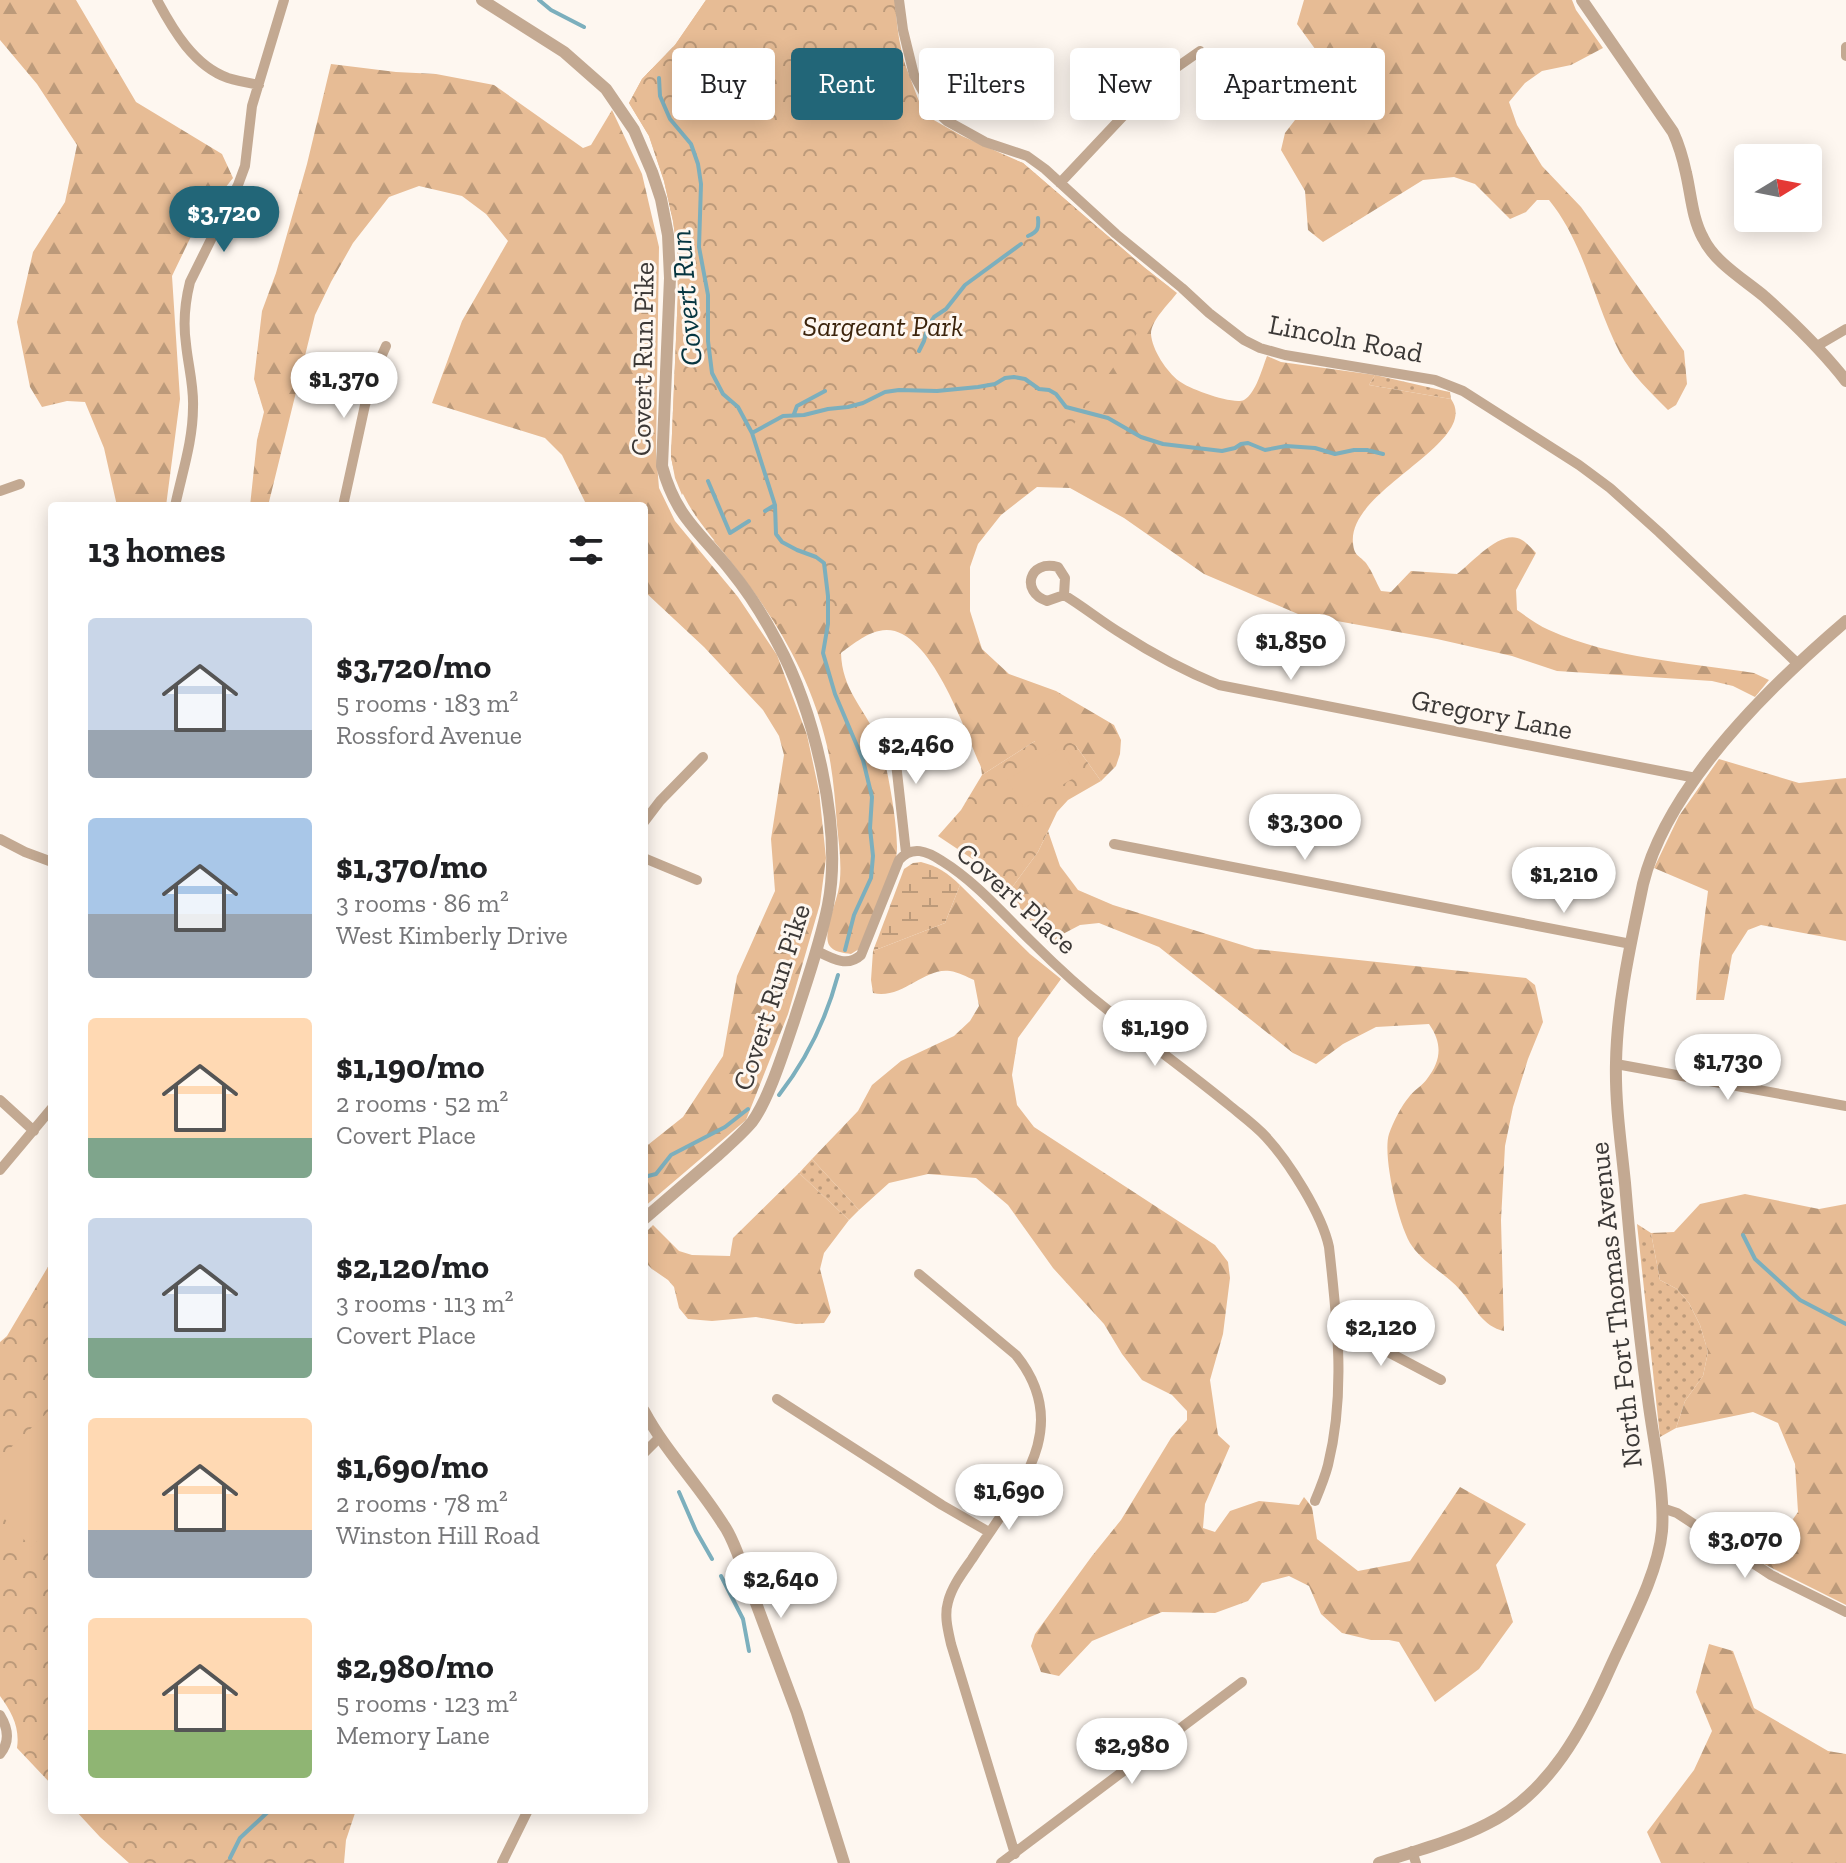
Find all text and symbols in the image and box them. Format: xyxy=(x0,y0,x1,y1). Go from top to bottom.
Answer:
chip: Buy xyxy=(672,48,775,120)
chip: Rent xyxy=(791,48,903,120)
chip: Filters xyxy=(919,48,1054,120)
chip: New xyxy=(1070,48,1180,120)
chip: Apartment xyxy=(1196,48,1385,120)
north arrow xyxy=(1734,144,1822,232)
map controls xyxy=(1734,144,1822,232)
pin: $3,720 xyxy=(159,186,289,254)
text: $3,720 xyxy=(187,196,261,228)
water label: Covert Run xyxy=(662,228,710,368)
street label: Covert Run Pike xyxy=(624,262,661,456)
street label: Lincoln Road xyxy=(1266,307,1426,370)
park label: Sargeant Park xyxy=(803,310,963,343)
pin: $1,370 xyxy=(279,352,409,420)
text: $1,370 xyxy=(309,362,379,394)
icon: filters xyxy=(564,528,608,572)
text: 13 homes xyxy=(88,530,226,571)
pin: $1,850 xyxy=(1226,614,1356,682)
text: $1,850 xyxy=(1255,624,1327,656)
text: $3,720/mo xyxy=(336,646,491,687)
icon: home xyxy=(152,650,248,746)
street label: Gregory Lane xyxy=(1408,683,1575,746)
text: 5 rooms · 183 m² xyxy=(336,687,518,719)
pin: $2,460 xyxy=(851,718,981,786)
text: Rossford Avenue xyxy=(336,719,522,751)
text: $2,460 xyxy=(878,728,954,760)
pin: $3,300 xyxy=(1240,794,1370,862)
text: $3,300 xyxy=(1267,804,1343,836)
street label: Covert Place xyxy=(950,836,1084,961)
text: $1,370/mo xyxy=(336,846,488,887)
pin: $1,210 xyxy=(1499,847,1629,915)
icon: home xyxy=(152,850,248,946)
text: $1,210 xyxy=(1530,857,1598,889)
text: 3 rooms · 86 m² xyxy=(336,887,509,919)
street label: Covert Run Pike xyxy=(726,900,817,1095)
text: West Kimberly Drive xyxy=(336,919,568,951)
pin: $1,190 xyxy=(1090,1000,1220,1068)
text: $1,190 xyxy=(1121,1010,1189,1042)
pin: $1,730 xyxy=(1663,1034,1793,1102)
text: $1,730 xyxy=(1693,1044,1763,1076)
text: $1,190/mo xyxy=(336,1046,485,1087)
icon: home xyxy=(152,1050,248,1146)
text: 2 rooms · 52 m² xyxy=(336,1087,508,1119)
text: Covert Place xyxy=(336,1119,476,1151)
street label: North Fort Thomas Avenue xyxy=(1582,1140,1649,1469)
text: $2,120/mo xyxy=(336,1246,489,1287)
icon: home xyxy=(152,1250,248,1346)
text: 3 rooms · 113 m² xyxy=(336,1287,514,1319)
pin: $2,120 xyxy=(1316,1300,1446,1368)
text: $2,120 xyxy=(1345,1310,1417,1342)
text: Covert Place xyxy=(336,1319,476,1351)
text: $1,690/mo xyxy=(336,1446,489,1487)
icon: home xyxy=(152,1450,248,1546)
pin: $1,690 xyxy=(944,1464,1074,1532)
text: $1,690 xyxy=(973,1474,1045,1506)
text: 2 rooms · 78 m² xyxy=(336,1487,508,1519)
pin: $3,070 xyxy=(1680,1512,1810,1580)
text: Winston Hill Road xyxy=(336,1519,540,1551)
text: $3,070 xyxy=(1707,1522,1783,1554)
pin: $2,640 xyxy=(716,1552,846,1620)
text: $2,640 xyxy=(743,1562,819,1594)
text: $2,980/mo xyxy=(336,1646,494,1687)
icon: home xyxy=(152,1650,248,1746)
text: 5 rooms · 123 m² xyxy=(336,1687,518,1719)
pin: $2,980 xyxy=(1067,1718,1197,1786)
text: Memory Lane xyxy=(336,1719,490,1751)
text: $2,980 xyxy=(1094,1728,1170,1760)

